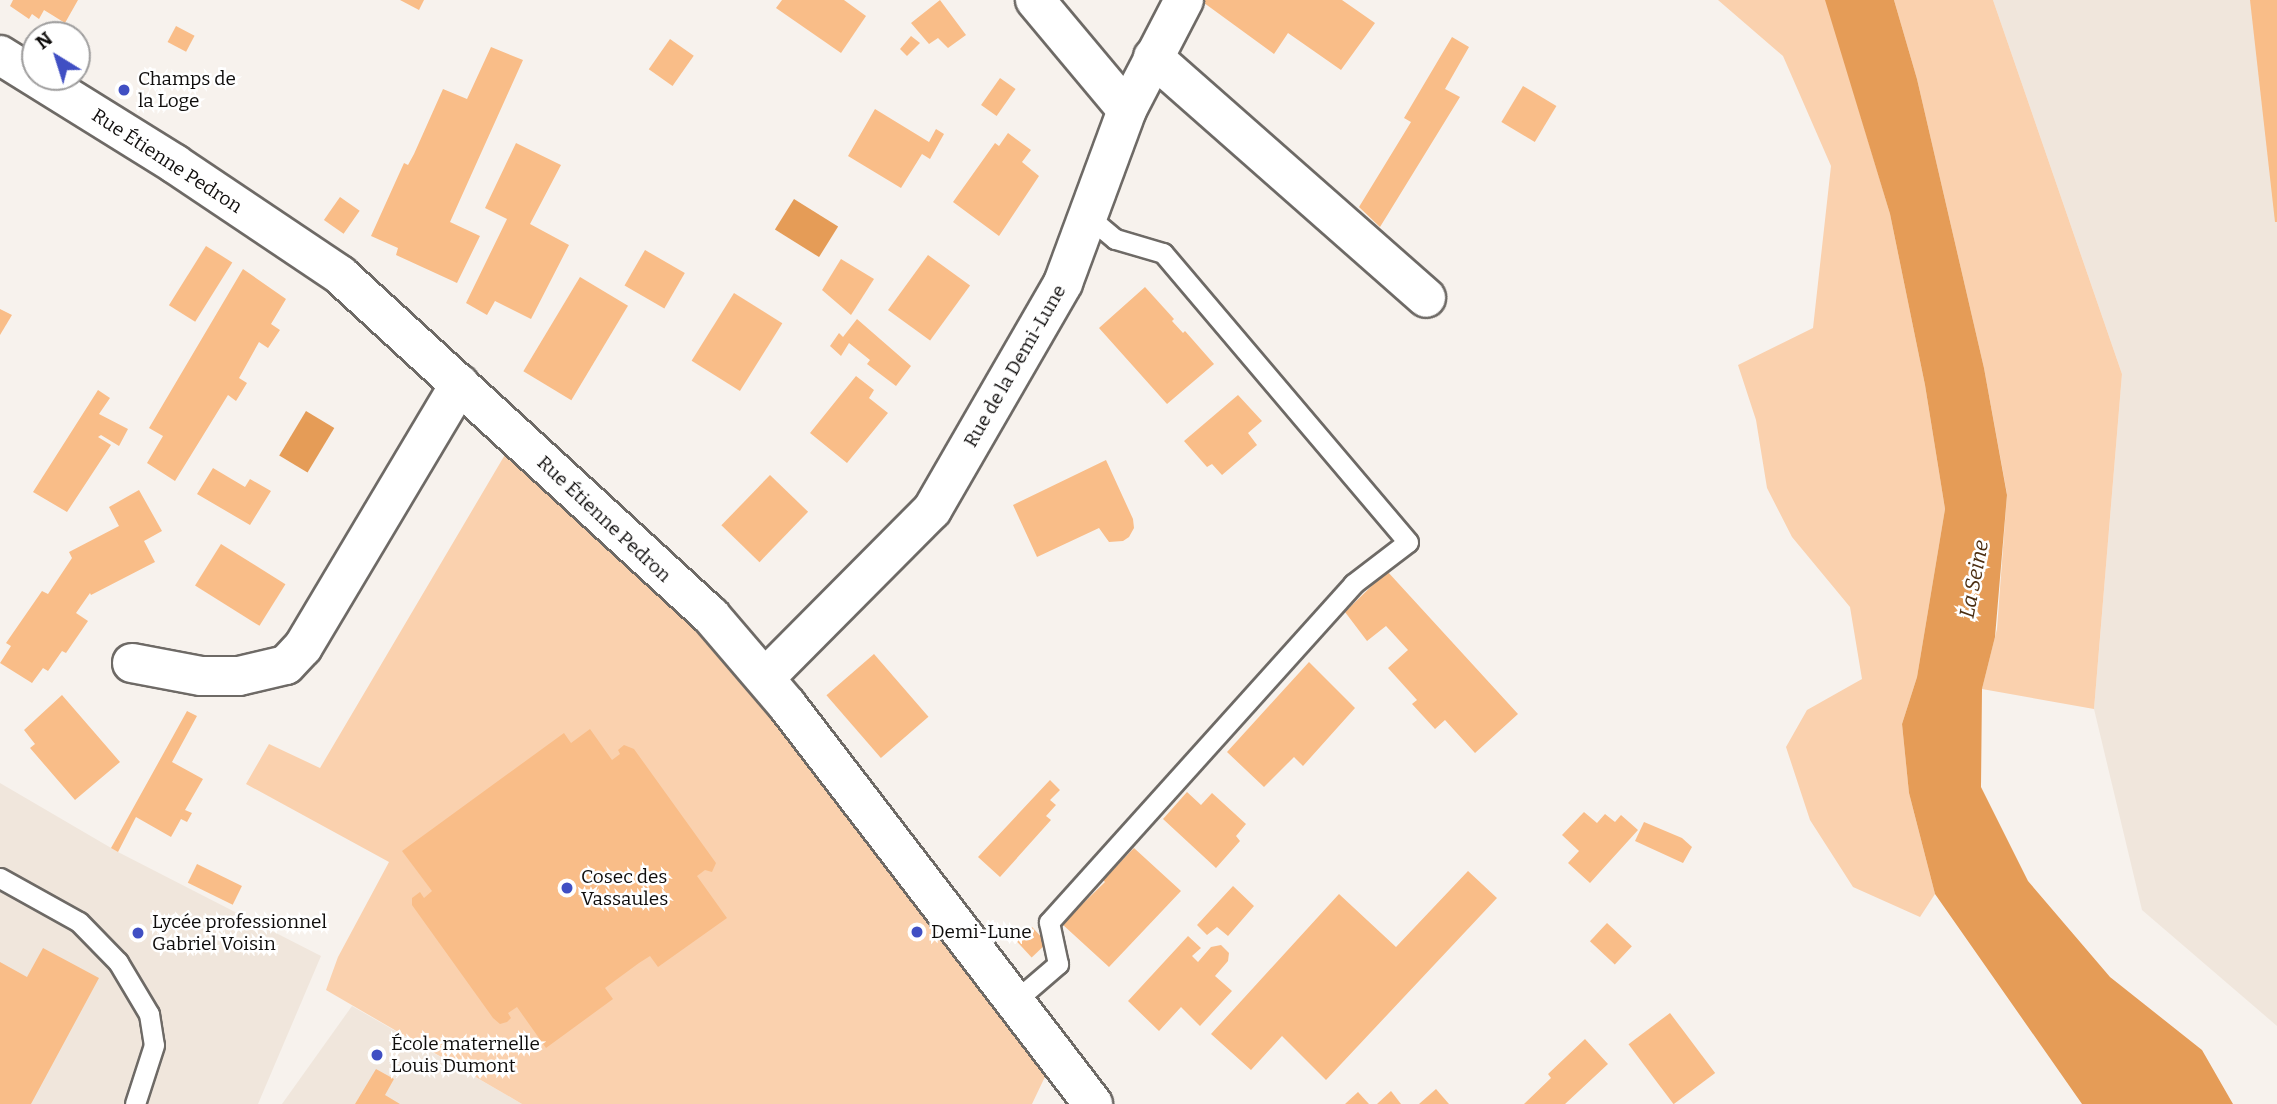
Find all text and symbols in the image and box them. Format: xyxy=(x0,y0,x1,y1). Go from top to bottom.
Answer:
north arrow xyxy=(21,21,91,91)
text: N xyxy=(31,27,57,54)
place label: Champs de la Loge xyxy=(138,68,236,112)
marker: Champs de la Loge xyxy=(116,82,132,98)
street label: Rue Étienne Pedron xyxy=(88,104,246,218)
street label: Rue de la Demi-Lune xyxy=(959,281,1071,451)
street label: Rue Étienne Pedron xyxy=(532,451,676,587)
water label: La Seine xyxy=(1954,538,1994,620)
place label: Cosec des Vassaules xyxy=(581,866,668,910)
marker: Cosec des Vassaules xyxy=(559,880,575,896)
place label: Lycée professionnel Gabriel Voisin xyxy=(152,911,327,955)
place label: Demi-Lune xyxy=(931,921,1032,943)
marker: Demi-Lune xyxy=(909,924,925,940)
marker: Lycée professionnel Gabriel Voisin xyxy=(130,925,146,941)
place label: École maternelle Louis Dumont xyxy=(391,1033,540,1077)
marker: École maternelle Louis Dumont xyxy=(369,1047,385,1063)

